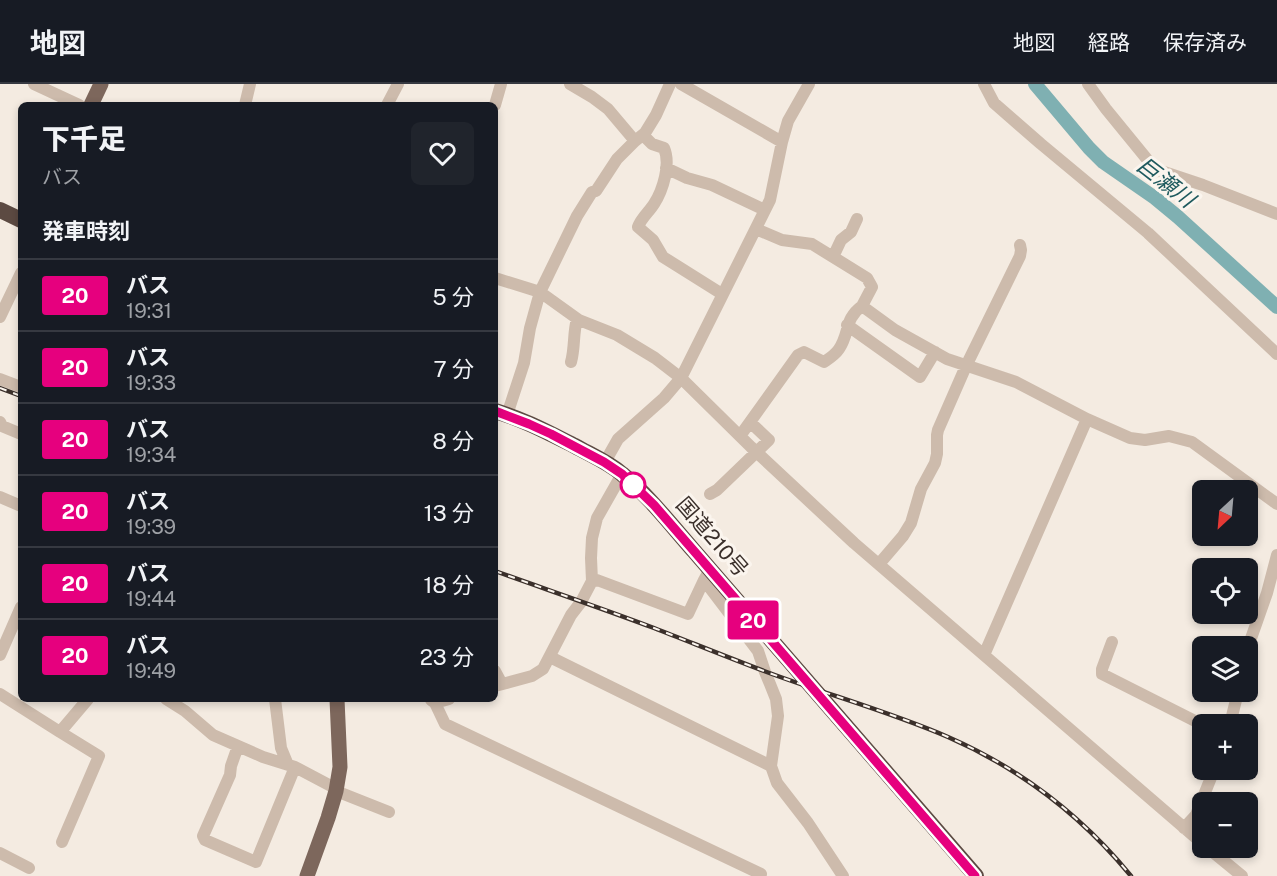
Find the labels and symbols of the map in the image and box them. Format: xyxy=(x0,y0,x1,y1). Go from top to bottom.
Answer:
water label: 巨瀬川 xyxy=(1132,151,1202,214)
unlabelled marker xyxy=(620,472,646,498)
north arrow xyxy=(1192,480,1258,546)
street label: 国道210号 xyxy=(671,492,754,581)
line badge: 20 xyxy=(726,600,780,640)

